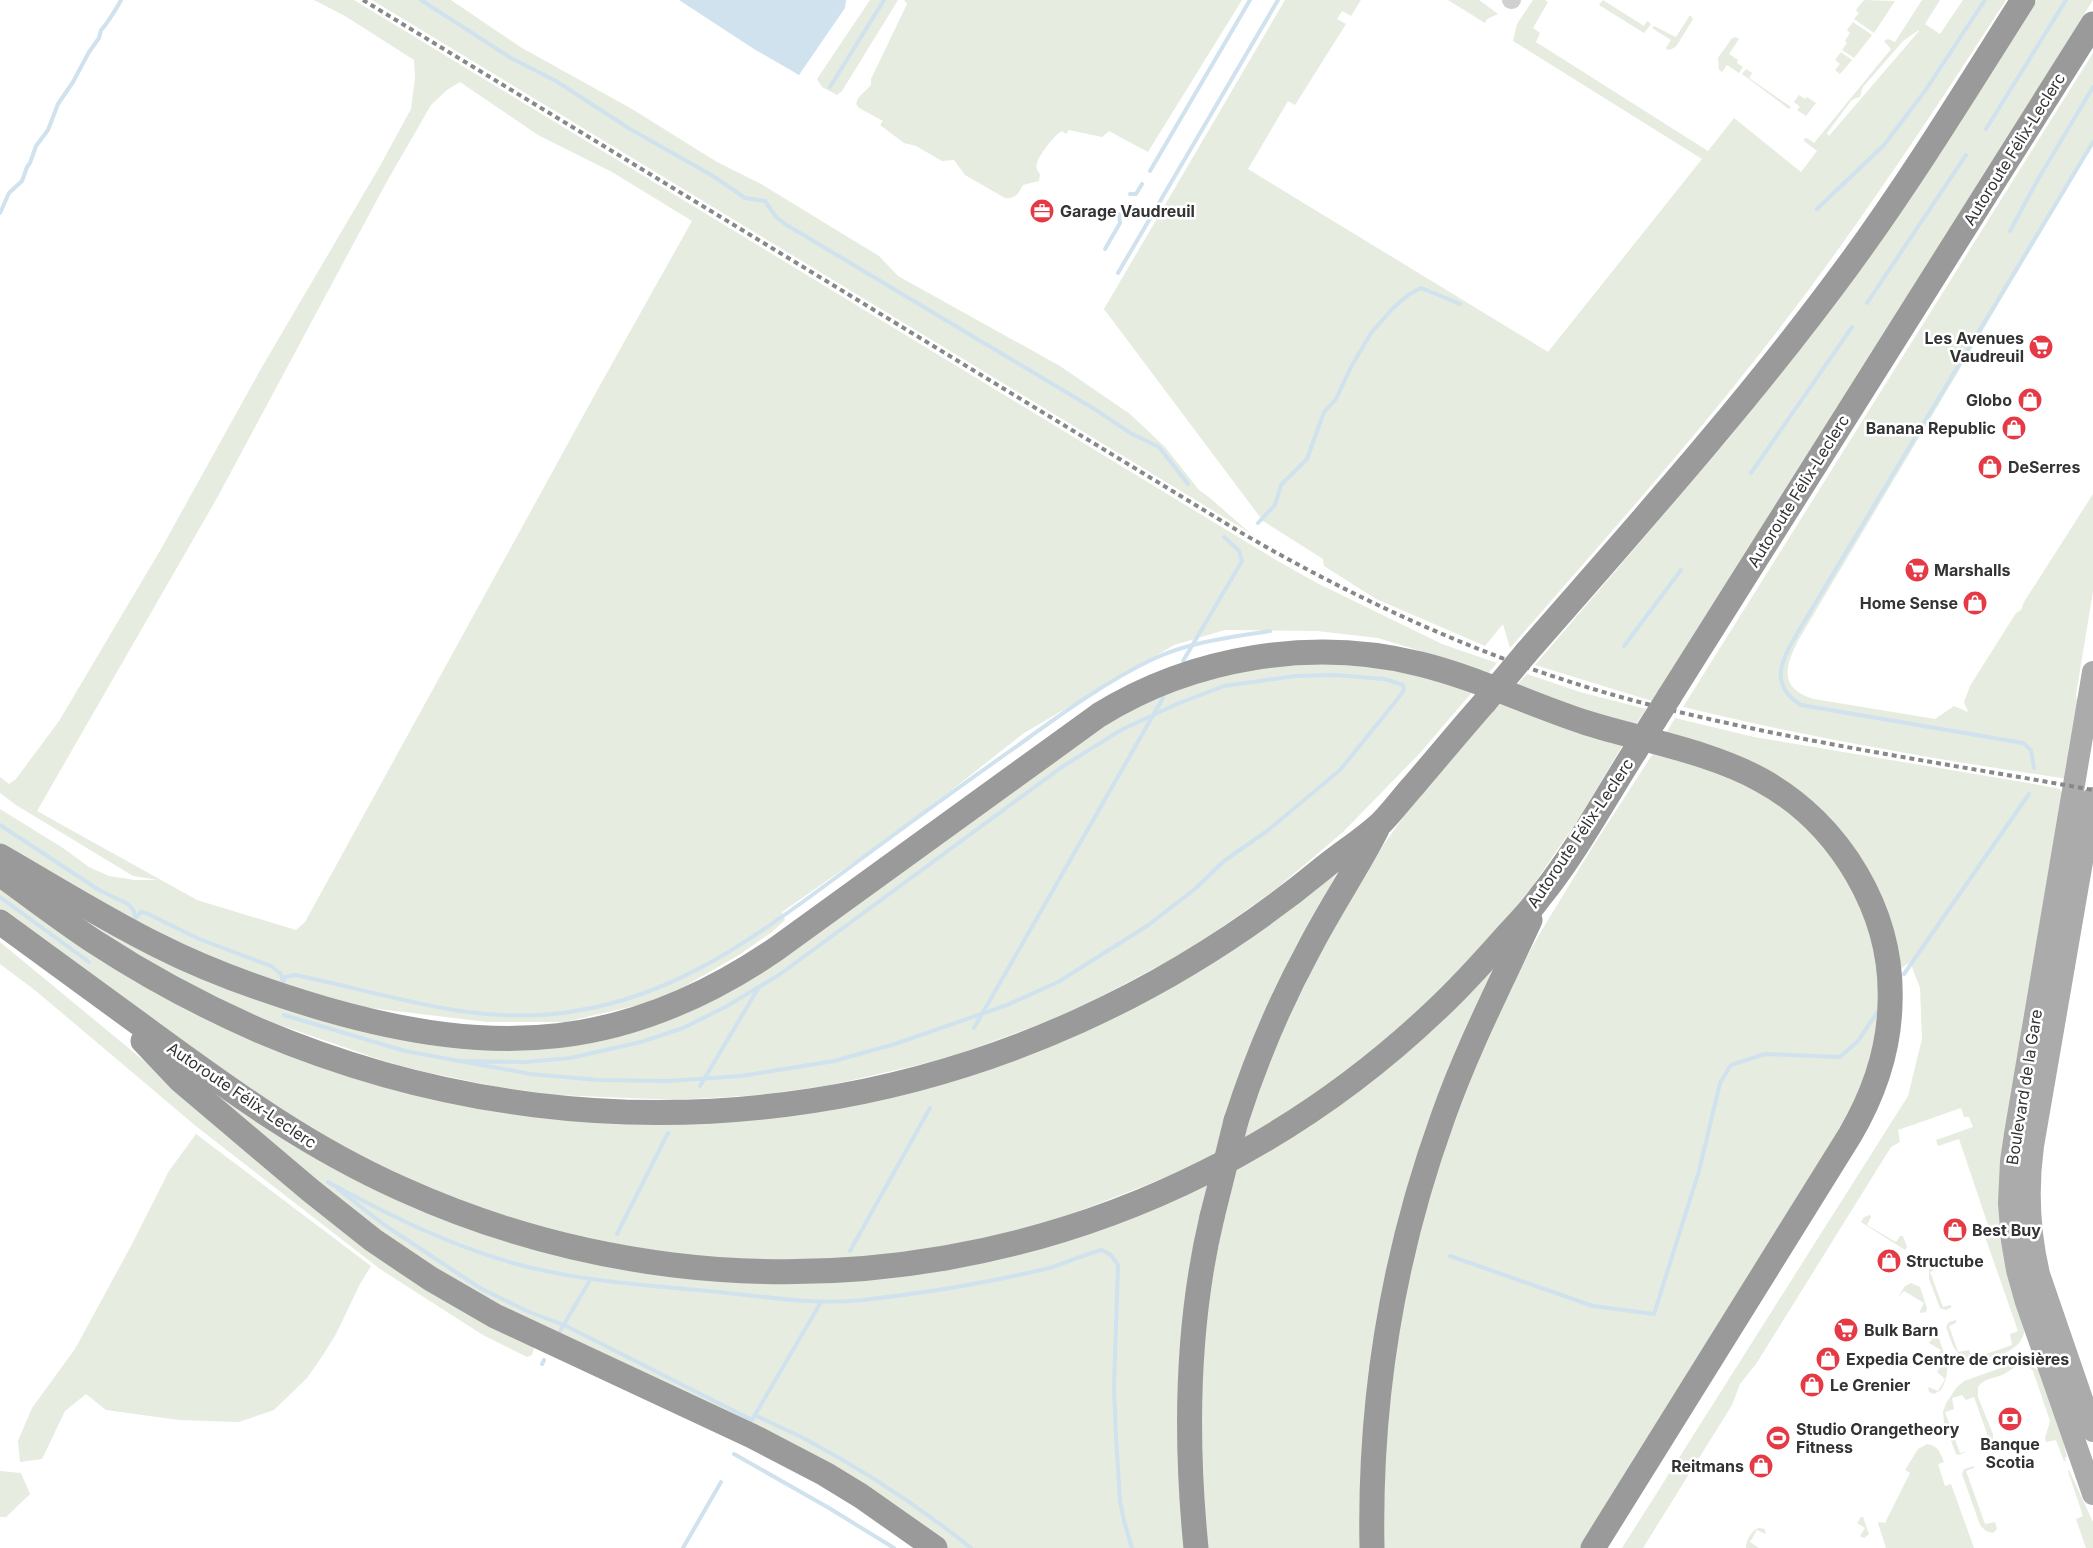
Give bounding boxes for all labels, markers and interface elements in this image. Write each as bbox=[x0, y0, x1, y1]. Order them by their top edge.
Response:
street label: Autoroute Félix-Leclerc bbox=[1959, 69, 2069, 229]
office icon: Garage Vaudreuil bbox=[1029, 198, 1055, 224]
place label: Garage Vaudreuil bbox=[1060, 201, 1195, 221]
place label: Les Avenues Vaudreuil bbox=[1925, 328, 2024, 366]
supermarket icon: Les Avenues Vaudreuil bbox=[2028, 334, 2054, 360]
shop icon: Globo bbox=[2017, 387, 2043, 413]
place label: Globo bbox=[1966, 390, 2012, 410]
street label: Autoroute Félix-Leclerc bbox=[1743, 411, 1853, 571]
shop icon: Banana Republic bbox=[2001, 415, 2027, 441]
place label: Banana Republic bbox=[1866, 418, 1996, 438]
shop icon: DeSerres bbox=[1977, 454, 2003, 480]
place label: DeSerres bbox=[2008, 457, 2080, 477]
supermarket icon: Marshalls bbox=[1904, 557, 1930, 583]
place label: Marshalls bbox=[1934, 560, 2011, 580]
shop icon: Home Sense bbox=[1962, 590, 1988, 616]
place label: Home Sense bbox=[1860, 593, 1958, 613]
street label: Autoroute Félix-Leclerc bbox=[1522, 754, 1638, 912]
street label: Boulevard de la Gare bbox=[2002, 1008, 2046, 1166]
street label: Autoroute Félix-Leclerc bbox=[163, 1037, 321, 1153]
shop icon: Best Buy bbox=[1942, 1217, 1968, 1243]
place label: Best Buy bbox=[1972, 1220, 2041, 1240]
shop icon: Structube bbox=[1876, 1248, 1902, 1274]
place label: Structube bbox=[1906, 1251, 1984, 1271]
supermarket icon: Bulk Barn bbox=[1833, 1317, 1859, 1343]
place label: Bulk Barn bbox=[1864, 1320, 1938, 1340]
shop icon: Expedia Centre de croisières bbox=[1815, 1346, 1841, 1372]
place label: Expedia Centre de croisières bbox=[1846, 1349, 2069, 1369]
shop icon: Le Grenier bbox=[1799, 1372, 1825, 1398]
place label: Le Grenier bbox=[1830, 1375, 1911, 1395]
bank icon: Banque Scotia bbox=[1997, 1406, 2023, 1432]
place label: Studio Orangetheory Fitness bbox=[1796, 1419, 1960, 1457]
sports icon: Studio Orangetheory Fitness bbox=[1765, 1425, 1791, 1451]
place label: Banque Scotia bbox=[1980, 1434, 2040, 1472]
shop icon: Reitmans bbox=[1748, 1453, 1774, 1479]
place label: Reitmans bbox=[1671, 1456, 1744, 1476]

